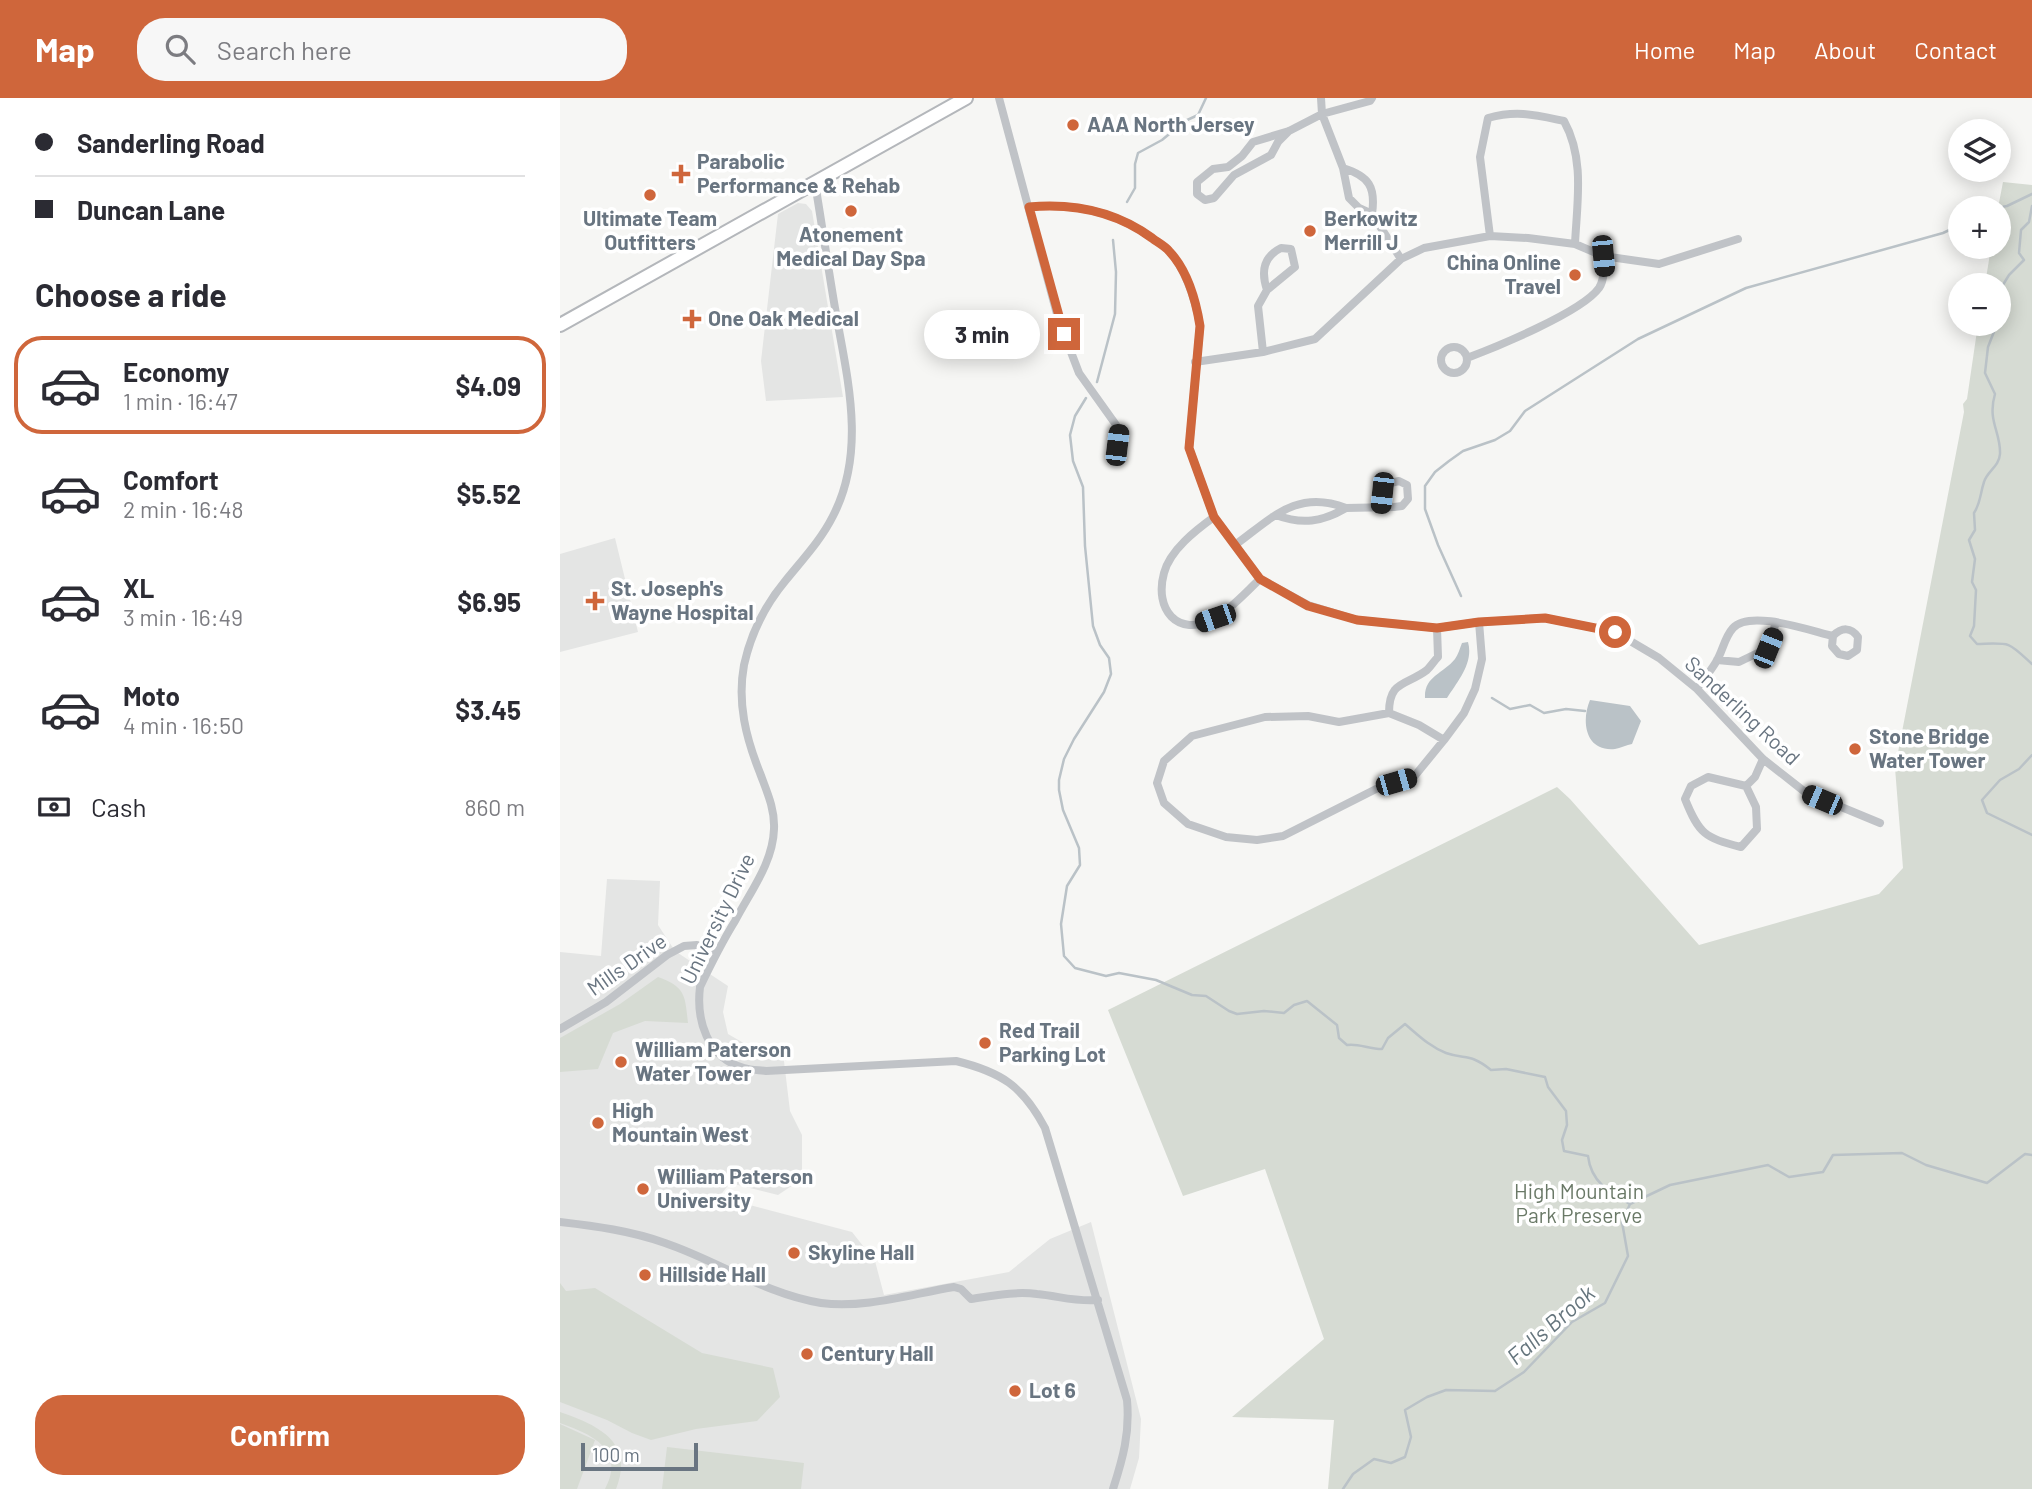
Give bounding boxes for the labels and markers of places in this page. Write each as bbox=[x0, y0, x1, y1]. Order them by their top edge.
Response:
place label: AAA North Jersey bbox=[1087, 111, 1255, 136]
marker: AAA North Jersey bbox=[1065, 117, 1081, 133]
place label: Parabolic Performance & Rehab bbox=[697, 148, 900, 197]
marker: Parabolic Performance & Rehab bbox=[671, 164, 691, 184]
marker: Ultimate Team Outfitters bbox=[642, 187, 658, 203]
marker: Atonement Medical Day Spa bbox=[843, 203, 859, 219]
place label: Ultimate Team Outfitters bbox=[583, 205, 717, 254]
place label: Berkowitz Merrill J bbox=[1324, 205, 1418, 254]
place label: Atonement Medical Day Spa bbox=[776, 221, 926, 270]
marker: Berkowitz Merrill J bbox=[1302, 223, 1318, 239]
place label: China Online Travel bbox=[1447, 249, 1561, 298]
marker: China Online Travel bbox=[1567, 267, 1583, 283]
place label: One Oak Medical bbox=[708, 305, 859, 330]
marker: One Oak Medical bbox=[682, 309, 702, 329]
place label: St. Joseph's Wayne Hospital bbox=[611, 575, 754, 624]
marker: St. Joseph's Wayne Hospital bbox=[585, 591, 605, 611]
place label: Stone Bridge Water Tower bbox=[1869, 723, 1990, 772]
marker: Stone Bridge Water Tower bbox=[1847, 741, 1863, 757]
place label: Red Trail Parking Lot bbox=[999, 1017, 1106, 1066]
marker: Red Trail Parking Lot bbox=[977, 1035, 993, 1051]
place label: William Paterson Water Tower bbox=[635, 1036, 791, 1085]
marker: William Paterson Water Tower bbox=[613, 1054, 629, 1070]
place label: High Mountain West bbox=[612, 1097, 749, 1146]
marker: High Mountain West bbox=[590, 1115, 606, 1131]
place label: William Paterson University bbox=[657, 1163, 813, 1212]
marker: William Paterson University bbox=[635, 1181, 651, 1197]
place label: Skyline Hall bbox=[808, 1239, 914, 1264]
marker: Skyline Hall bbox=[786, 1245, 802, 1261]
place label: Hillside Hall bbox=[659, 1261, 766, 1286]
marker: Hillside Hall bbox=[637, 1267, 653, 1283]
place label: Century Hall bbox=[821, 1340, 934, 1365]
marker: Century Hall bbox=[799, 1346, 815, 1362]
place label: Lot 6 bbox=[1029, 1377, 1076, 1402]
marker: Lot 6 bbox=[1007, 1383, 1023, 1399]

